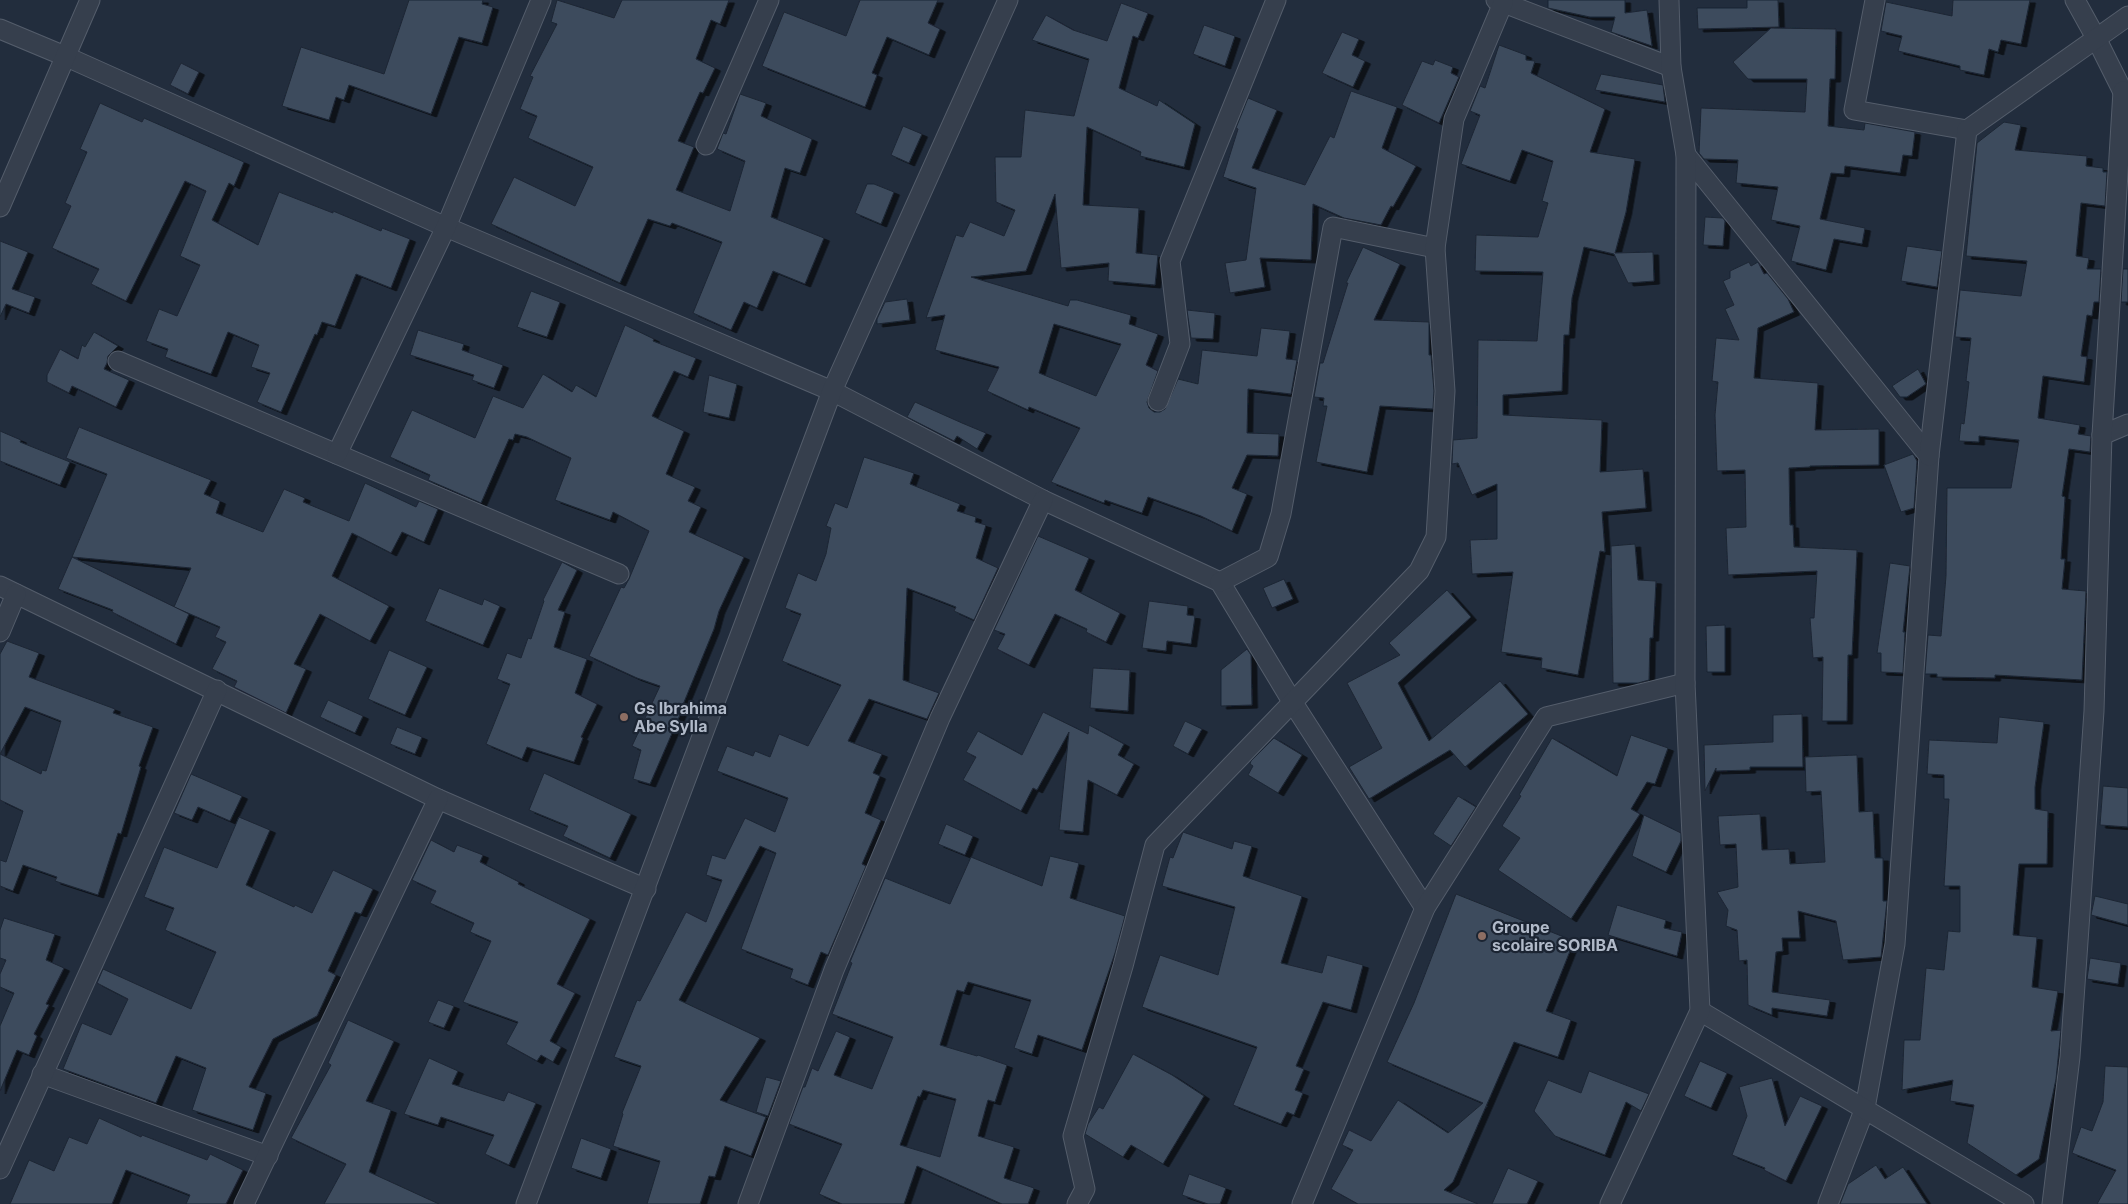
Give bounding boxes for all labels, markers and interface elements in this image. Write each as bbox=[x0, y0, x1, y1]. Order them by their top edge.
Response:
place label: Gs Ibrahima Abe Sylla bbox=[634, 698, 727, 736]
marker: Gs Ibrahima Abe Sylla bbox=[618, 711, 630, 723]
place label: Groupe scolaire SORIBA bbox=[1492, 917, 1618, 955]
marker: Groupe scolaire SORIBA bbox=[1476, 930, 1488, 942]

